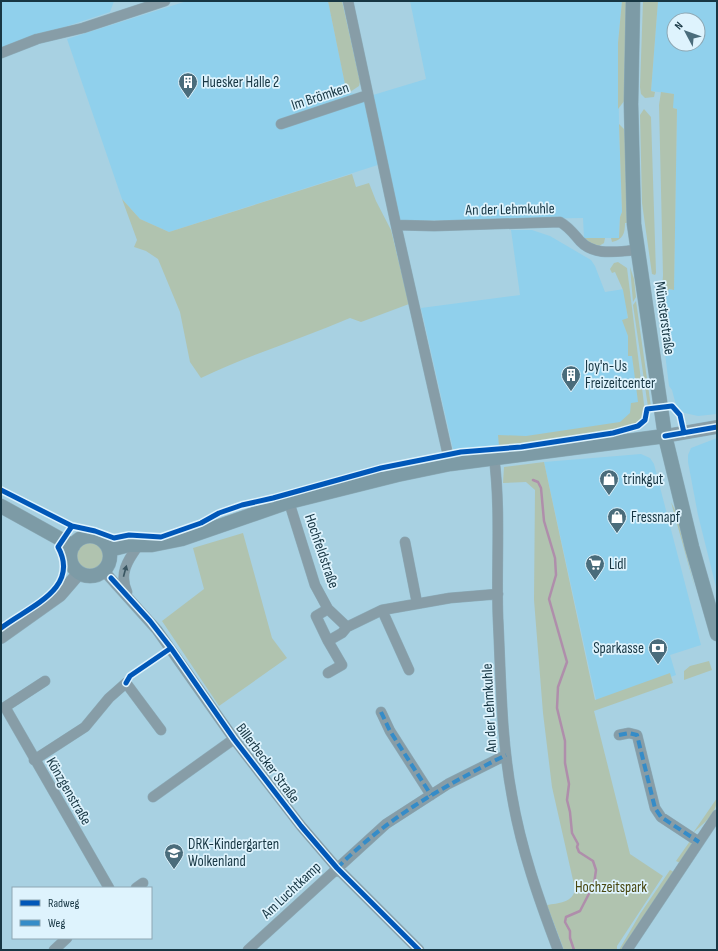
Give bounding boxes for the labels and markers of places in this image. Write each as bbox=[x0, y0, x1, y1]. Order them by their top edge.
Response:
building icon: Huesker Halle 2 bbox=[177, 71, 199, 99]
place label: Huesker Halle 2 bbox=[202, 73, 279, 92]
place label: Joy'n-Us Freizeitcenter bbox=[584, 357, 656, 393]
building icon: Joy'n-Us Freizeitcenter bbox=[560, 364, 582, 392]
shop icon: trinkgut bbox=[598, 468, 620, 496]
place label: trinkgut bbox=[623, 470, 664, 489]
shop icon: Fressnapf bbox=[606, 506, 628, 534]
place label: Fressnapf bbox=[631, 508, 681, 527]
supermarket icon: Lidl bbox=[584, 553, 606, 581]
place label: Lidl bbox=[609, 555, 626, 574]
bank icon: Sparkasse bbox=[647, 637, 669, 665]
place label: Sparkasse bbox=[593, 639, 644, 658]
place label: DRK-Kindergarten Wolkenland bbox=[188, 835, 279, 871]
school or university icon: DRK-Kindergarten Wolkenland bbox=[163, 842, 185, 870]

